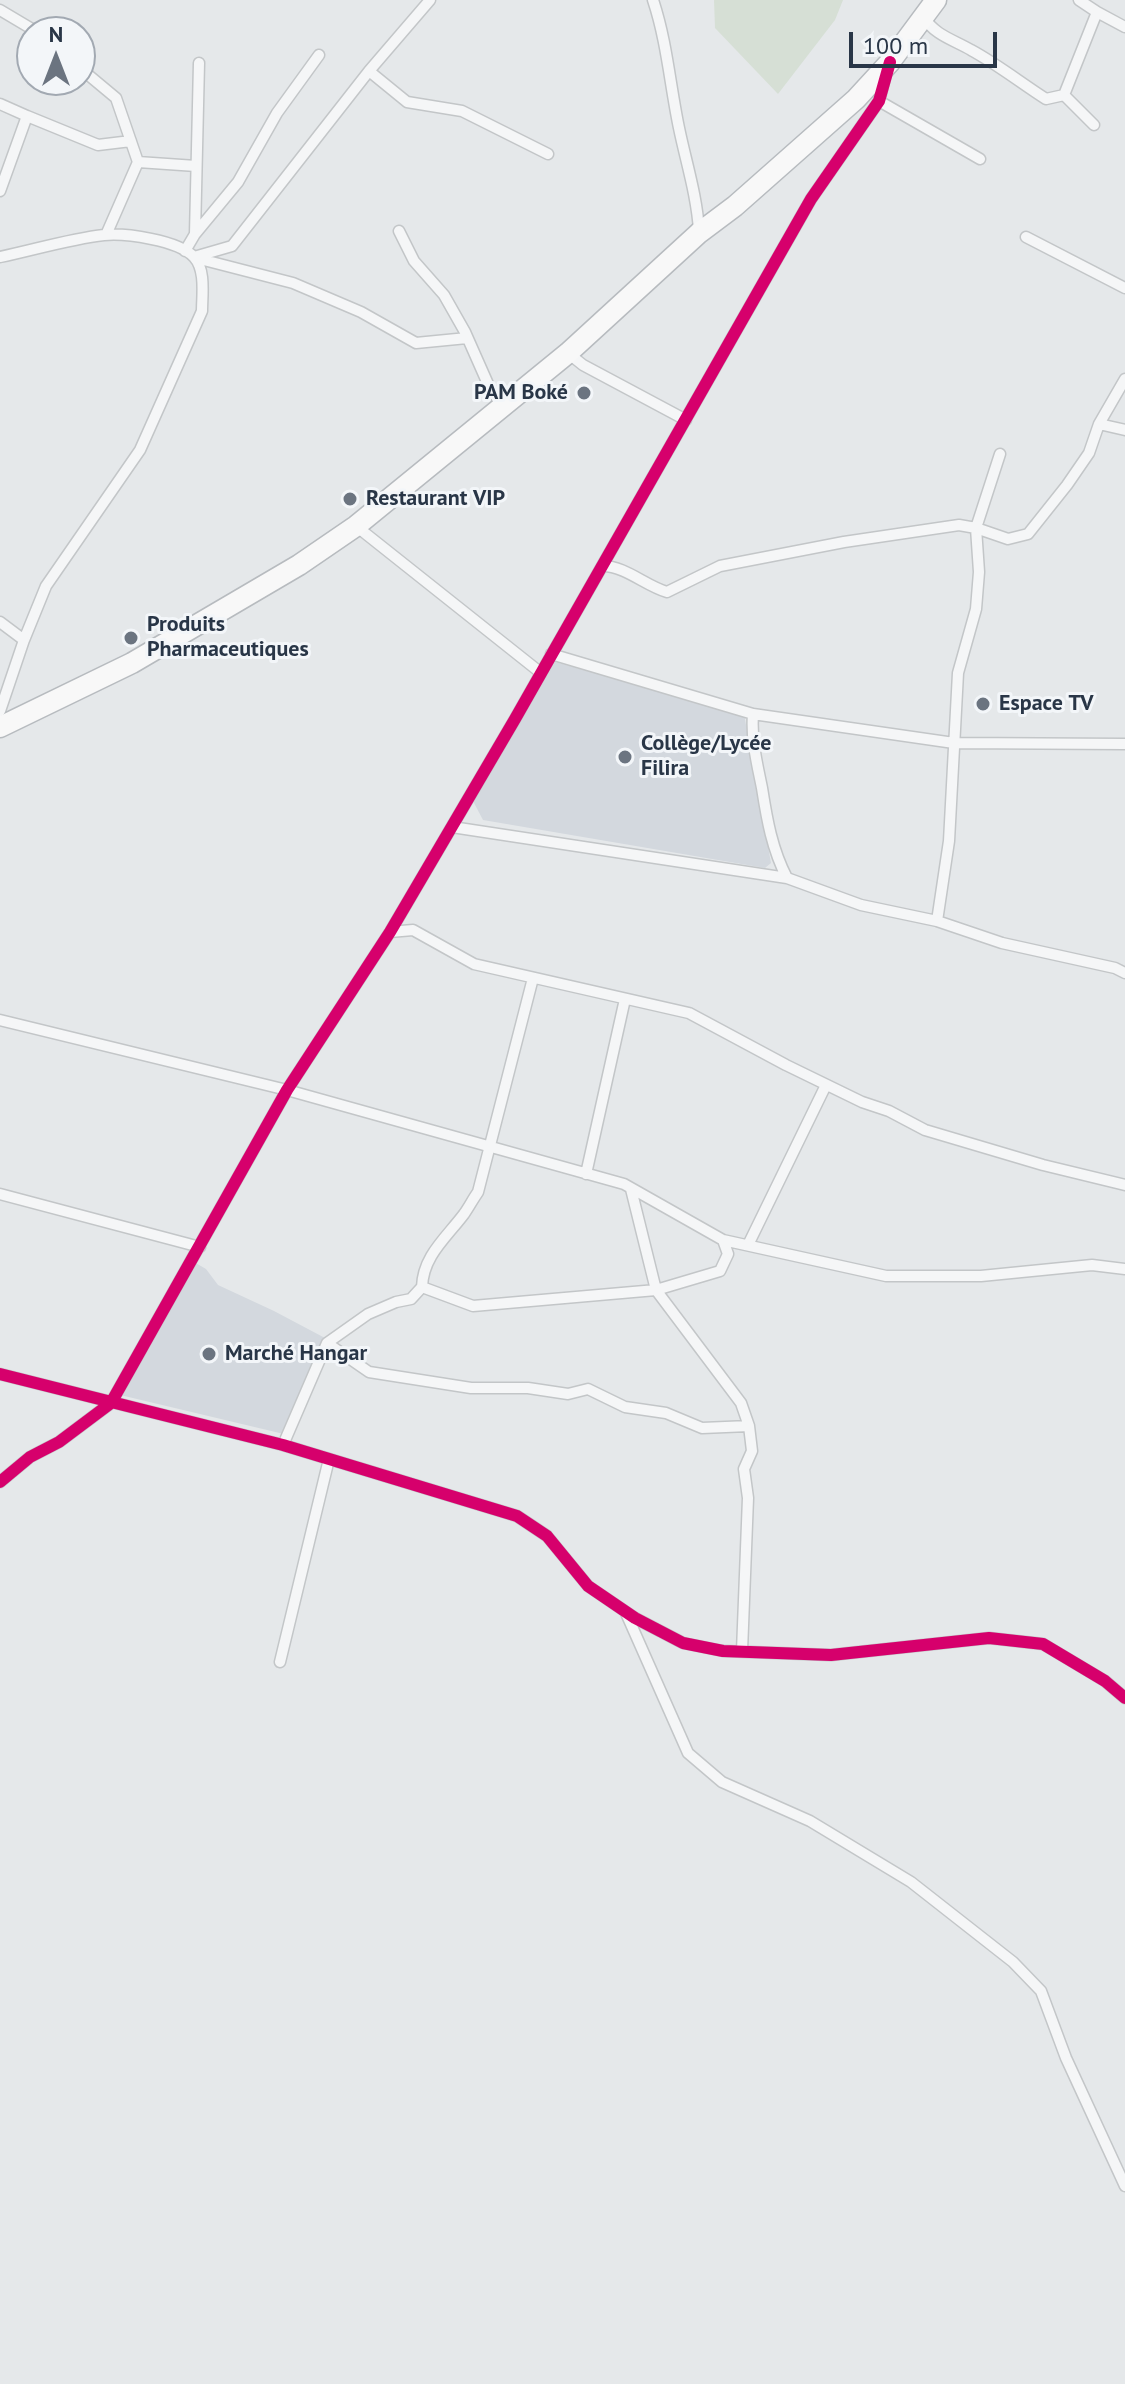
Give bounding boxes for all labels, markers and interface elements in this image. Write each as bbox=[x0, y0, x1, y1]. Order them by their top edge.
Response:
north arrow bbox=[16, 16, 96, 96]
scale bar bbox=[853, 16, 1001, 66]
text: N bbox=[49, 20, 63, 48]
text: 100 m bbox=[863, 30, 928, 61]
place label: PAM Boké bbox=[474, 380, 568, 406]
marker: PAM Boké bbox=[575, 384, 593, 402]
place label: Restaurant VIP bbox=[366, 486, 505, 512]
marker: Restaurant VIP bbox=[341, 490, 359, 508]
place label: Produits Pharmaceutiques bbox=[147, 612, 309, 664]
marker: Produits Pharmaceutiques bbox=[122, 629, 140, 647]
place label: Espace TV bbox=[999, 691, 1093, 717]
marker: Espace TV bbox=[974, 695, 992, 713]
place label: Collège/Lycée Filira bbox=[641, 731, 771, 782]
marker: Collège/Lycée Filira bbox=[616, 748, 634, 766]
place label: Marché Hangar bbox=[225, 1341, 367, 1367]
marker: Marché Hangar bbox=[200, 1345, 218, 1363]

